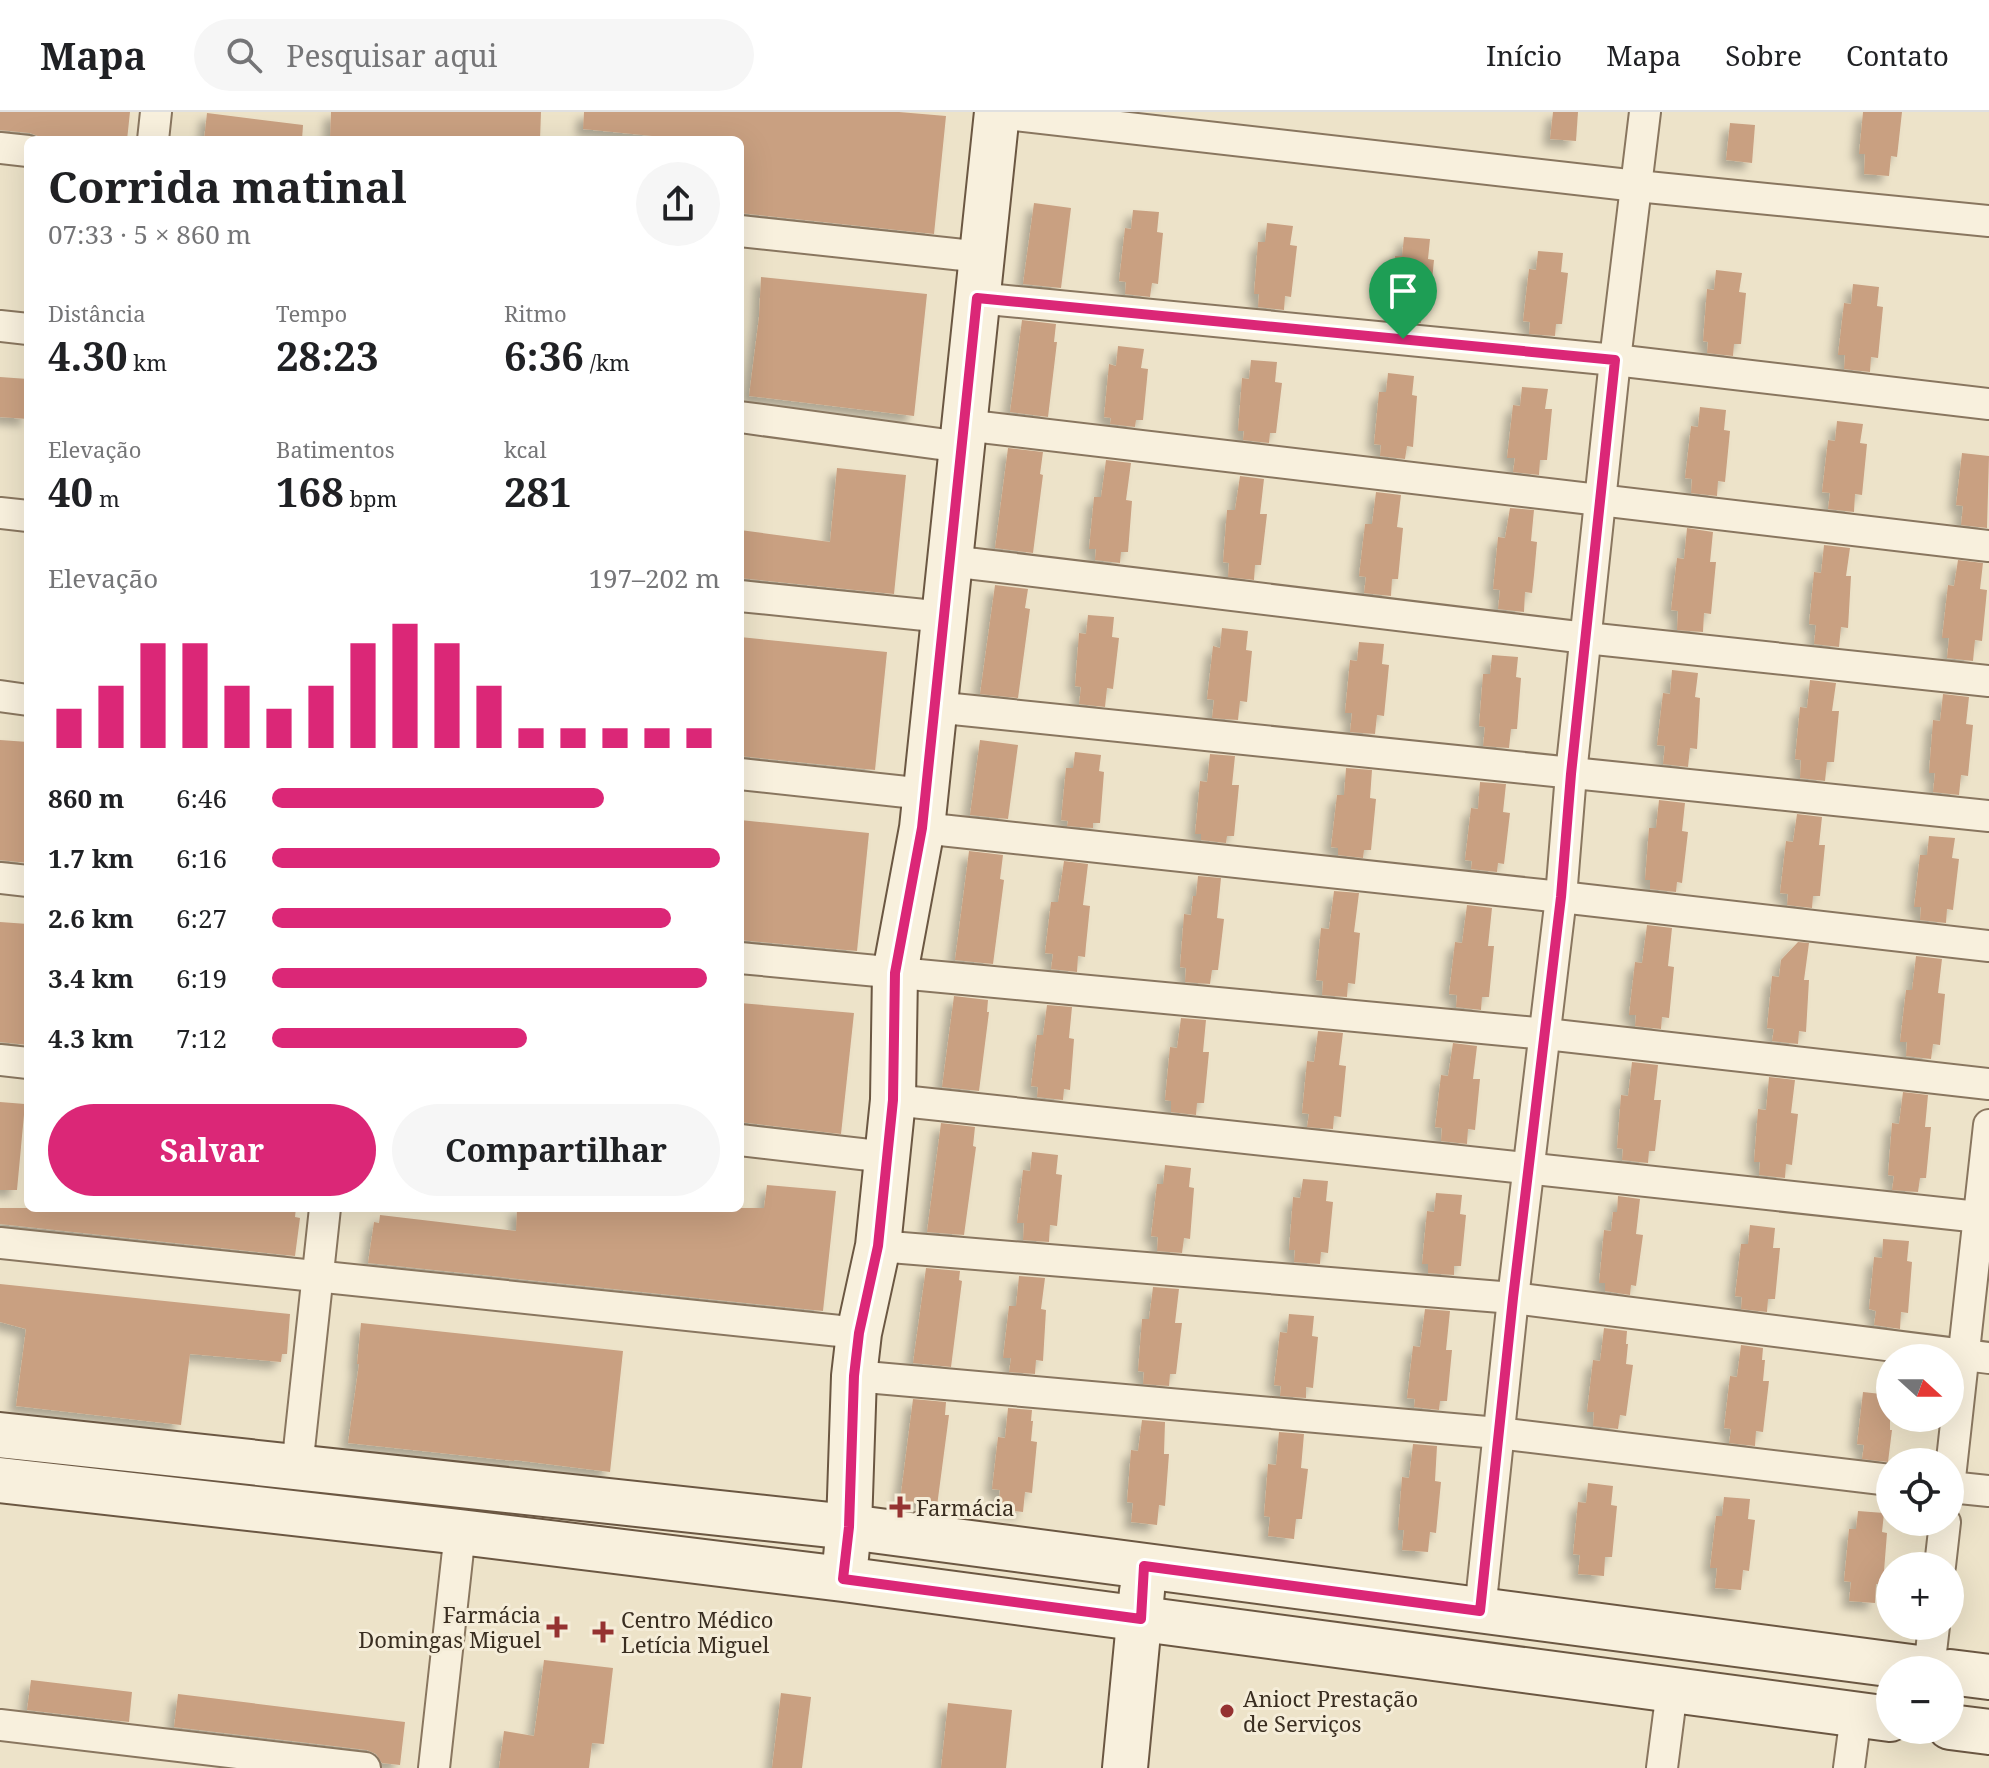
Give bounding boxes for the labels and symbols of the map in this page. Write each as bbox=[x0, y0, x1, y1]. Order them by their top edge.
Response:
pin bbox=[1369, 257, 1437, 339]
north arrow bbox=[1876, 1344, 1964, 1432]
place label: Farmácia bbox=[916, 1492, 1014, 1522]
marker: Farmácia bbox=[891, 1498, 909, 1516]
place label: Farmácia Domingas Miguel bbox=[358, 1599, 541, 1654]
place label: Centro Médico Letícia Miguel bbox=[621, 1604, 773, 1659]
marker: Farmácia Domingas Miguel bbox=[548, 1618, 566, 1636]
marker: Centro Médico Letícia Miguel bbox=[592, 1621, 614, 1643]
place label: Anioct Prestação de Serviços bbox=[1243, 1683, 1418, 1738]
marker: Anioct Prestação de Serviços bbox=[1218, 1702, 1236, 1720]

